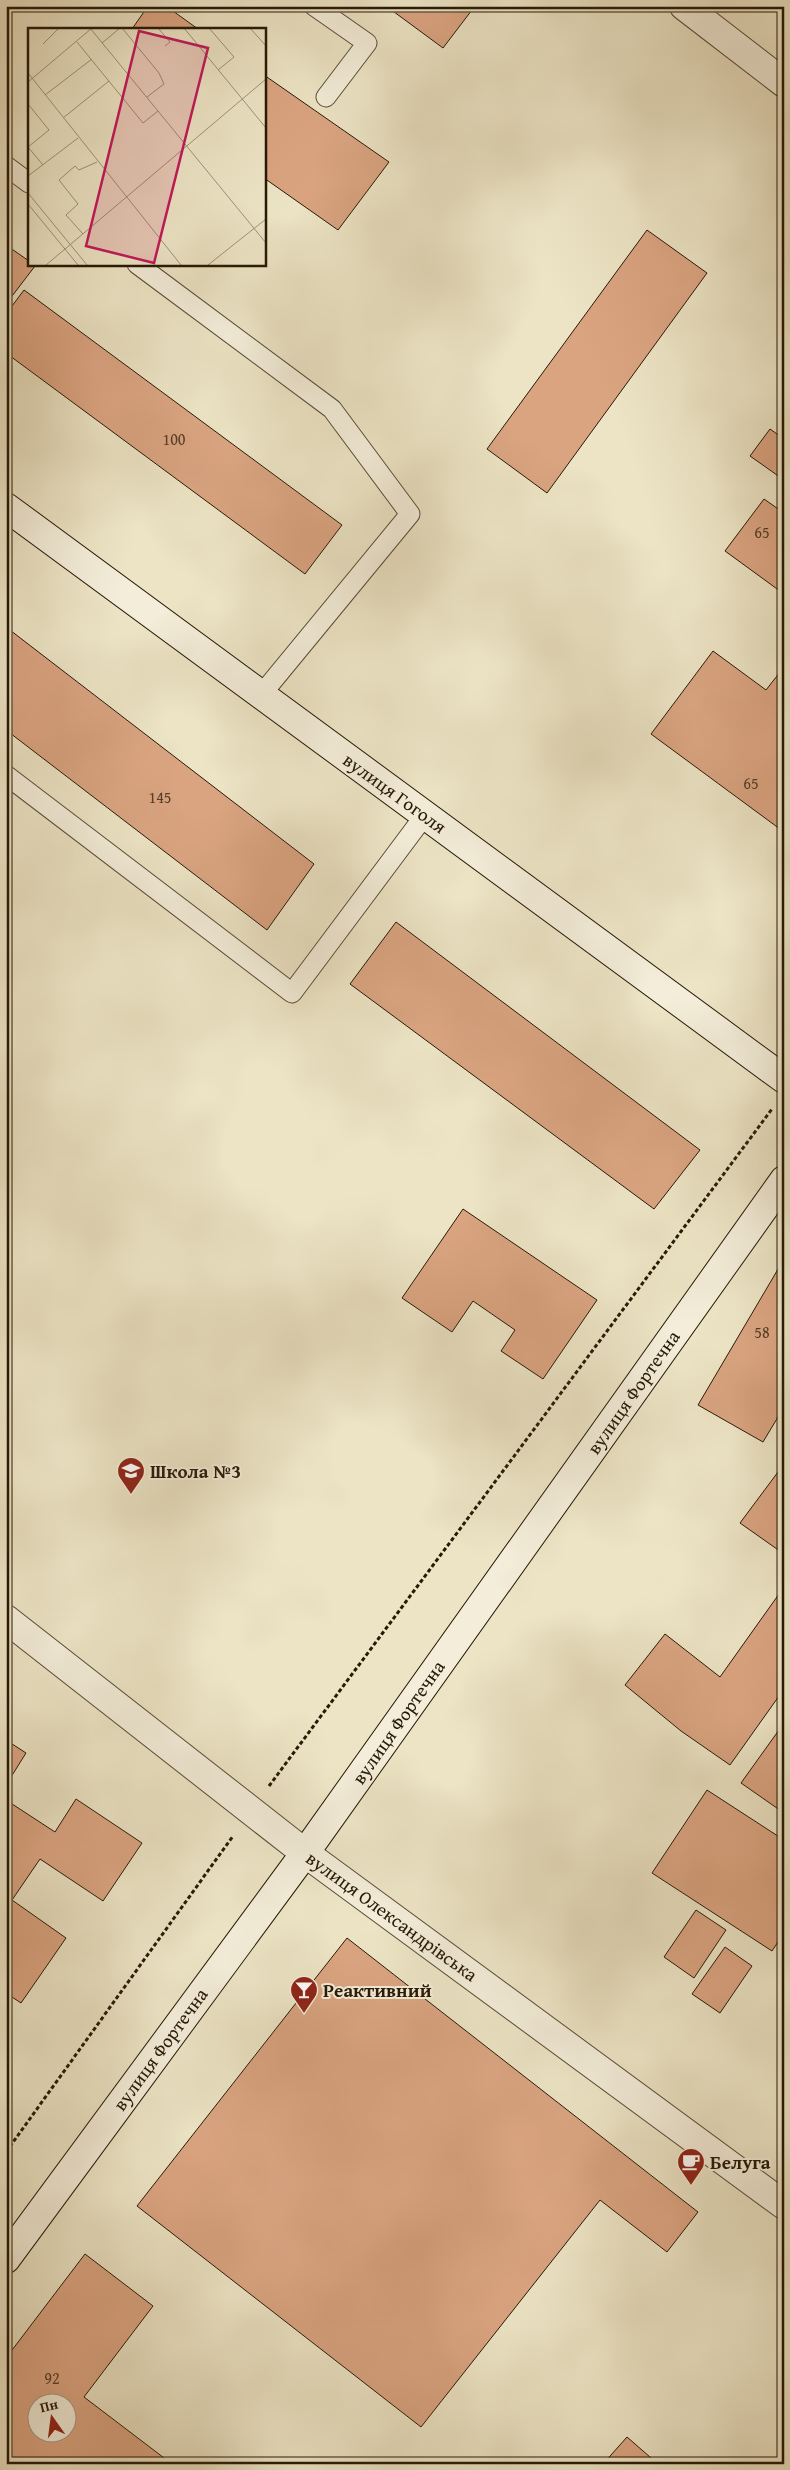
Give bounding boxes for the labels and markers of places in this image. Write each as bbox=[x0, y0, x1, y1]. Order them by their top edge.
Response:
school or university icon: Школа №3 bbox=[116, 1456, 146, 1495]
place label: Школа №3 bbox=[150, 1457, 241, 1485]
bar icon: Реактивний bbox=[289, 1975, 319, 2014]
place label: Реактивний bbox=[323, 1976, 432, 2004]
cafe icon: Белуга bbox=[676, 2147, 706, 2186]
place label: Белуга bbox=[710, 2148, 771, 2176]

